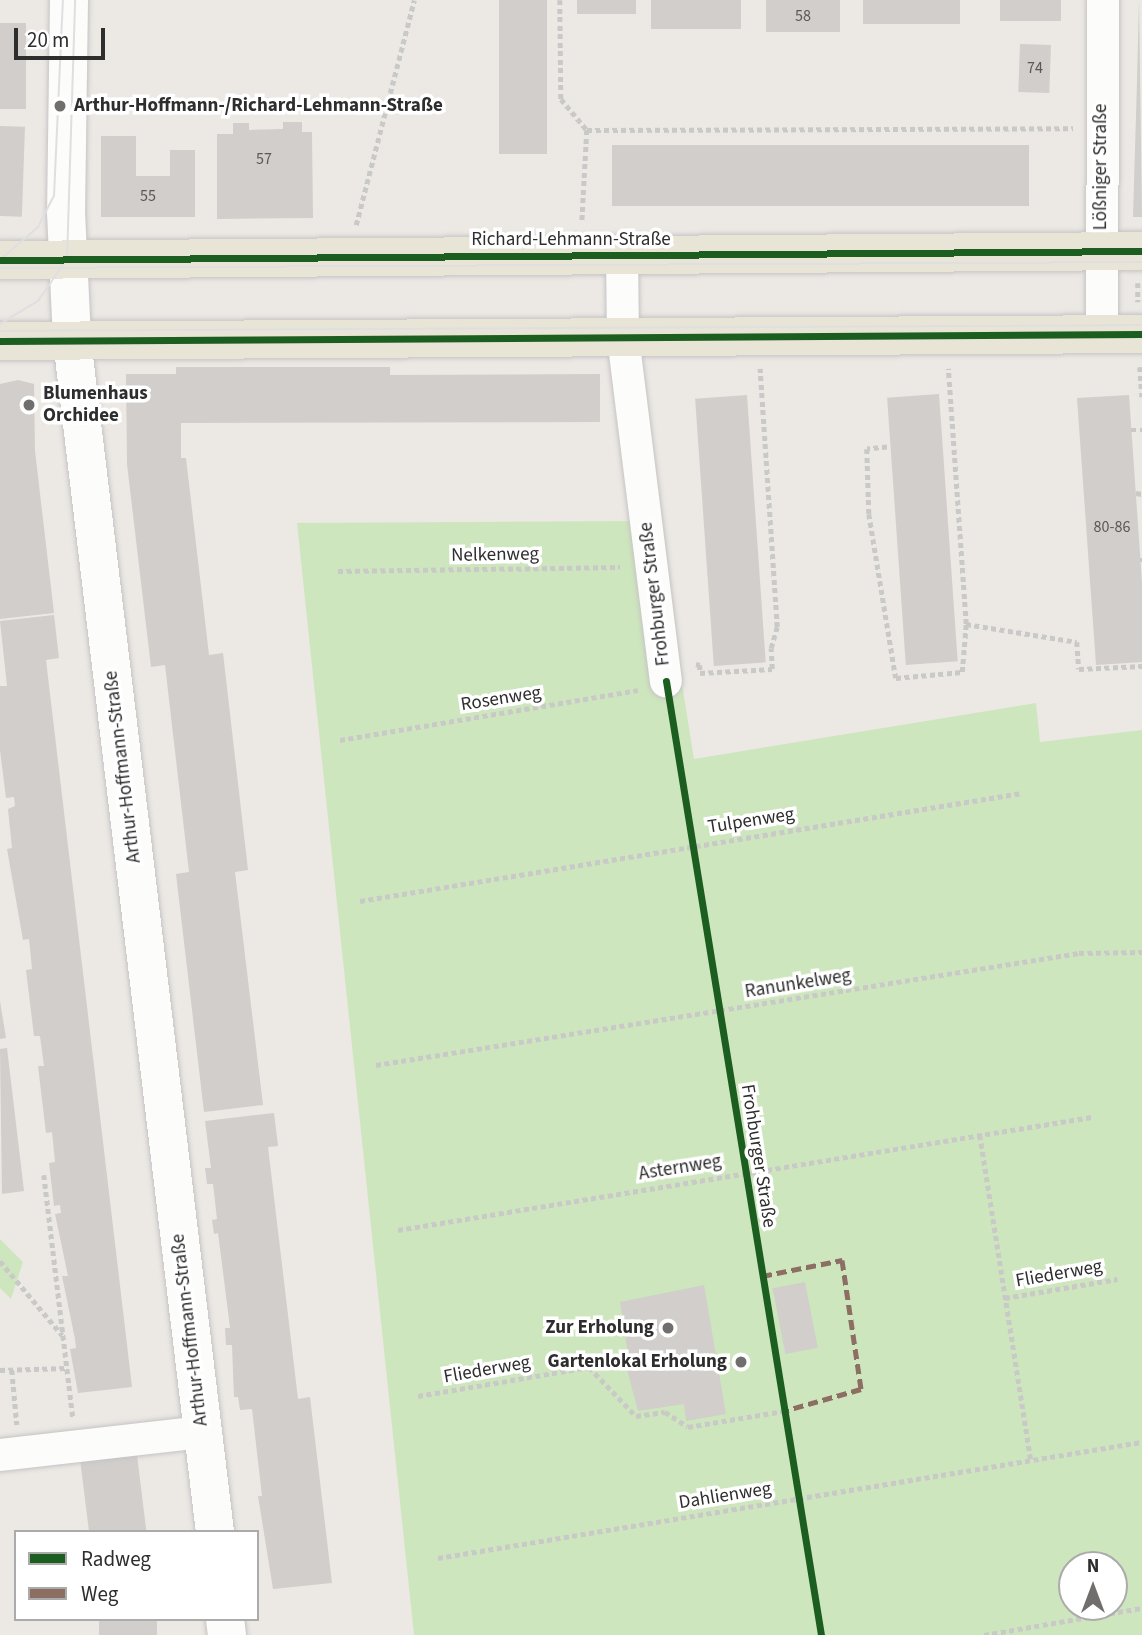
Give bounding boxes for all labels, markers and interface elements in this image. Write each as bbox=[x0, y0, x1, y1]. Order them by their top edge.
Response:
house number: 58 bbox=[795, 6, 811, 26]
scale bar bbox=[18, 14, 108, 58]
text: 20 m bbox=[27, 25, 69, 55]
house number: 74 bbox=[1027, 58, 1043, 78]
place label: Arthur-Hoffmann-/Richard-Lehmann-Straße bbox=[74, 95, 443, 117]
marker: Arthur-Hoffmann-/Richard-Lehmann-Straße bbox=[52, 98, 68, 114]
street label: Lößniger Straße bbox=[1090, 104, 1112, 230]
house number: 57 bbox=[256, 149, 272, 169]
house number: 55 bbox=[140, 186, 156, 206]
street label: Richard-Lehmann-Straße bbox=[471, 229, 671, 251]
place label: Blumenhaus Orchidee bbox=[43, 383, 148, 427]
marker: Blumenhaus Orchidee bbox=[21, 397, 37, 413]
house number: 80-86 bbox=[1094, 517, 1130, 537]
street label: Frohburger Straße bbox=[635, 521, 675, 667]
street label: Nelkenweg bbox=[451, 543, 539, 567]
street label: Arthur-Hoffmann-Straße bbox=[100, 670, 146, 864]
street label: Rosenweg bbox=[459, 681, 543, 717]
street label: Tulpenweg bbox=[706, 803, 796, 839]
street label: Ranunkelweg bbox=[743, 964, 853, 1004]
street label: Frohburger Straße bbox=[735, 1083, 781, 1229]
street label: Asternweg bbox=[637, 1150, 723, 1186]
street label: Arthur-Hoffmann-Straße bbox=[167, 1233, 213, 1427]
street label: Fliederweg bbox=[1014, 1255, 1104, 1293]
place label: Zur Erholung bbox=[545, 1317, 654, 1339]
marker: Zur Erholung bbox=[660, 1320, 676, 1336]
street label: Fliederweg bbox=[442, 1351, 532, 1389]
place label: Gartenlokal Erholung bbox=[548, 1351, 727, 1373]
marker: Gartenlokal Erholung bbox=[733, 1354, 749, 1370]
street label: Dahlienweg bbox=[677, 1477, 773, 1515]
legend bbox=[14, 1530, 259, 1621]
text: Radweg bbox=[81, 1544, 151, 1574]
north arrow bbox=[1058, 1551, 1128, 1621]
text: N bbox=[1087, 1553, 1099, 1580]
text: Weg bbox=[81, 1579, 118, 1609]

